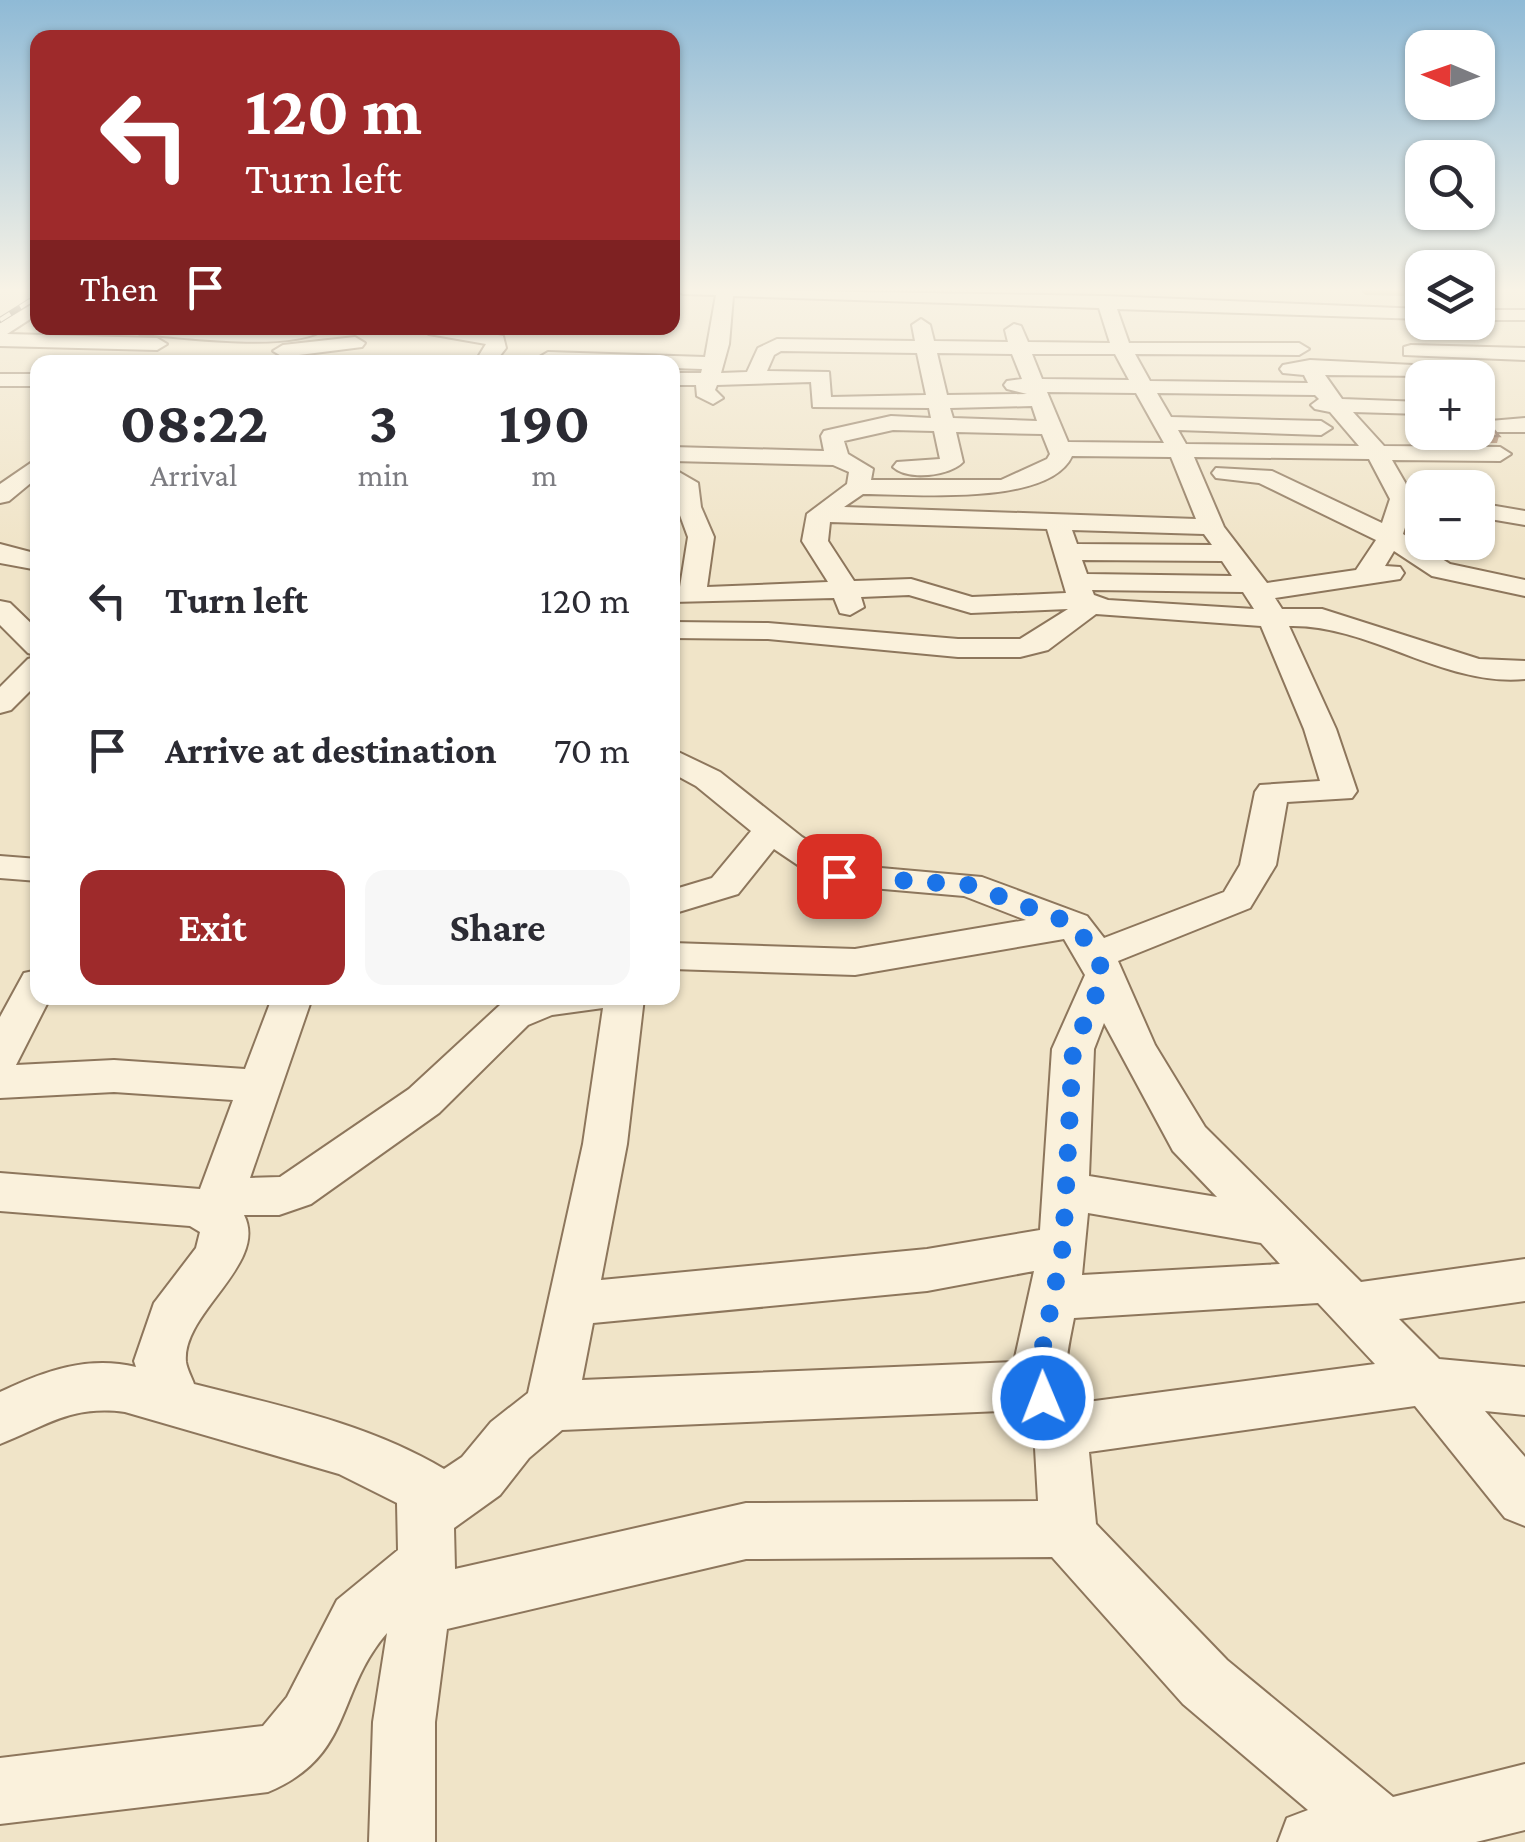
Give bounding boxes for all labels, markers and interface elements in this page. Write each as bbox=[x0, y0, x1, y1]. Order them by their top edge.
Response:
north arrow bbox=[1405, 30, 1495, 120]
map controls bbox=[1405, 30, 1495, 560]
icon: left bbox=[80, 70, 210, 200]
text: 120 m bbox=[245, 71, 422, 149]
button: search bbox=[1405, 140, 1495, 230]
text: Turn left bbox=[245, 153, 402, 203]
button: layers bbox=[1405, 250, 1495, 340]
icon: arrive bbox=[178, 260, 233, 315]
text: Then bbox=[80, 267, 158, 309]
button: + bbox=[1405, 360, 1495, 450]
text: 08:22 bbox=[120, 388, 268, 455]
text: 3 bbox=[369, 388, 398, 455]
text: 190 bbox=[499, 388, 590, 455]
text: Arrival bbox=[150, 457, 237, 493]
text: min bbox=[358, 457, 409, 493]
text: m bbox=[532, 457, 557, 493]
button: − bbox=[1405, 470, 1495, 560]
icon: left bbox=[80, 573, 135, 628]
text: Turn left bbox=[165, 579, 308, 621]
text: 120 m bbox=[540, 579, 630, 621]
icon: arrive bbox=[80, 723, 135, 778]
text: Arrive at destination bbox=[165, 729, 497, 771]
text: 70 m bbox=[554, 729, 630, 771]
pin bbox=[797, 834, 882, 919]
icon: arrive bbox=[812, 849, 867, 904]
button: Exit bbox=[80, 870, 345, 985]
button: Share bbox=[365, 870, 630, 985]
position arrow bbox=[991, 1346, 1095, 1450]

